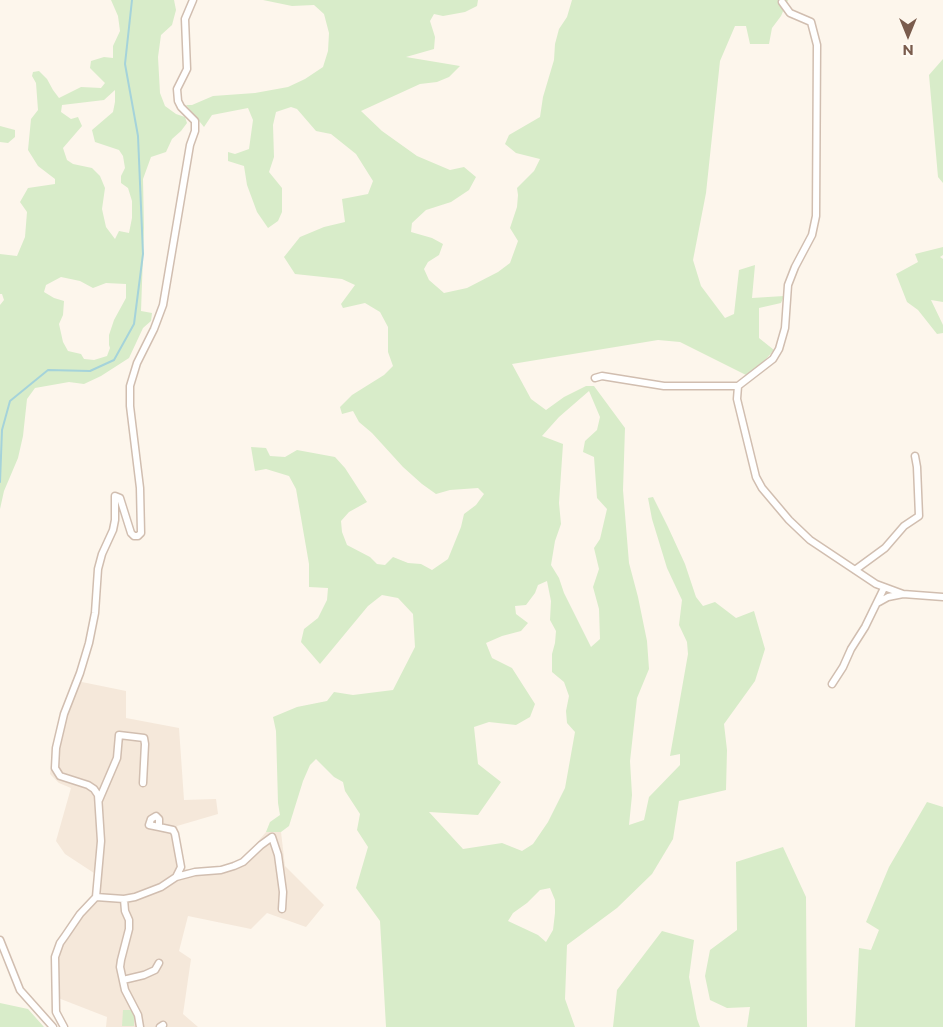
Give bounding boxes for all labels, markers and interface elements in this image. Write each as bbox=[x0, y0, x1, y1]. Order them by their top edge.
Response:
north arrow bbox=[883, 10, 933, 60]
text: N bbox=[902, 41, 914, 59]

